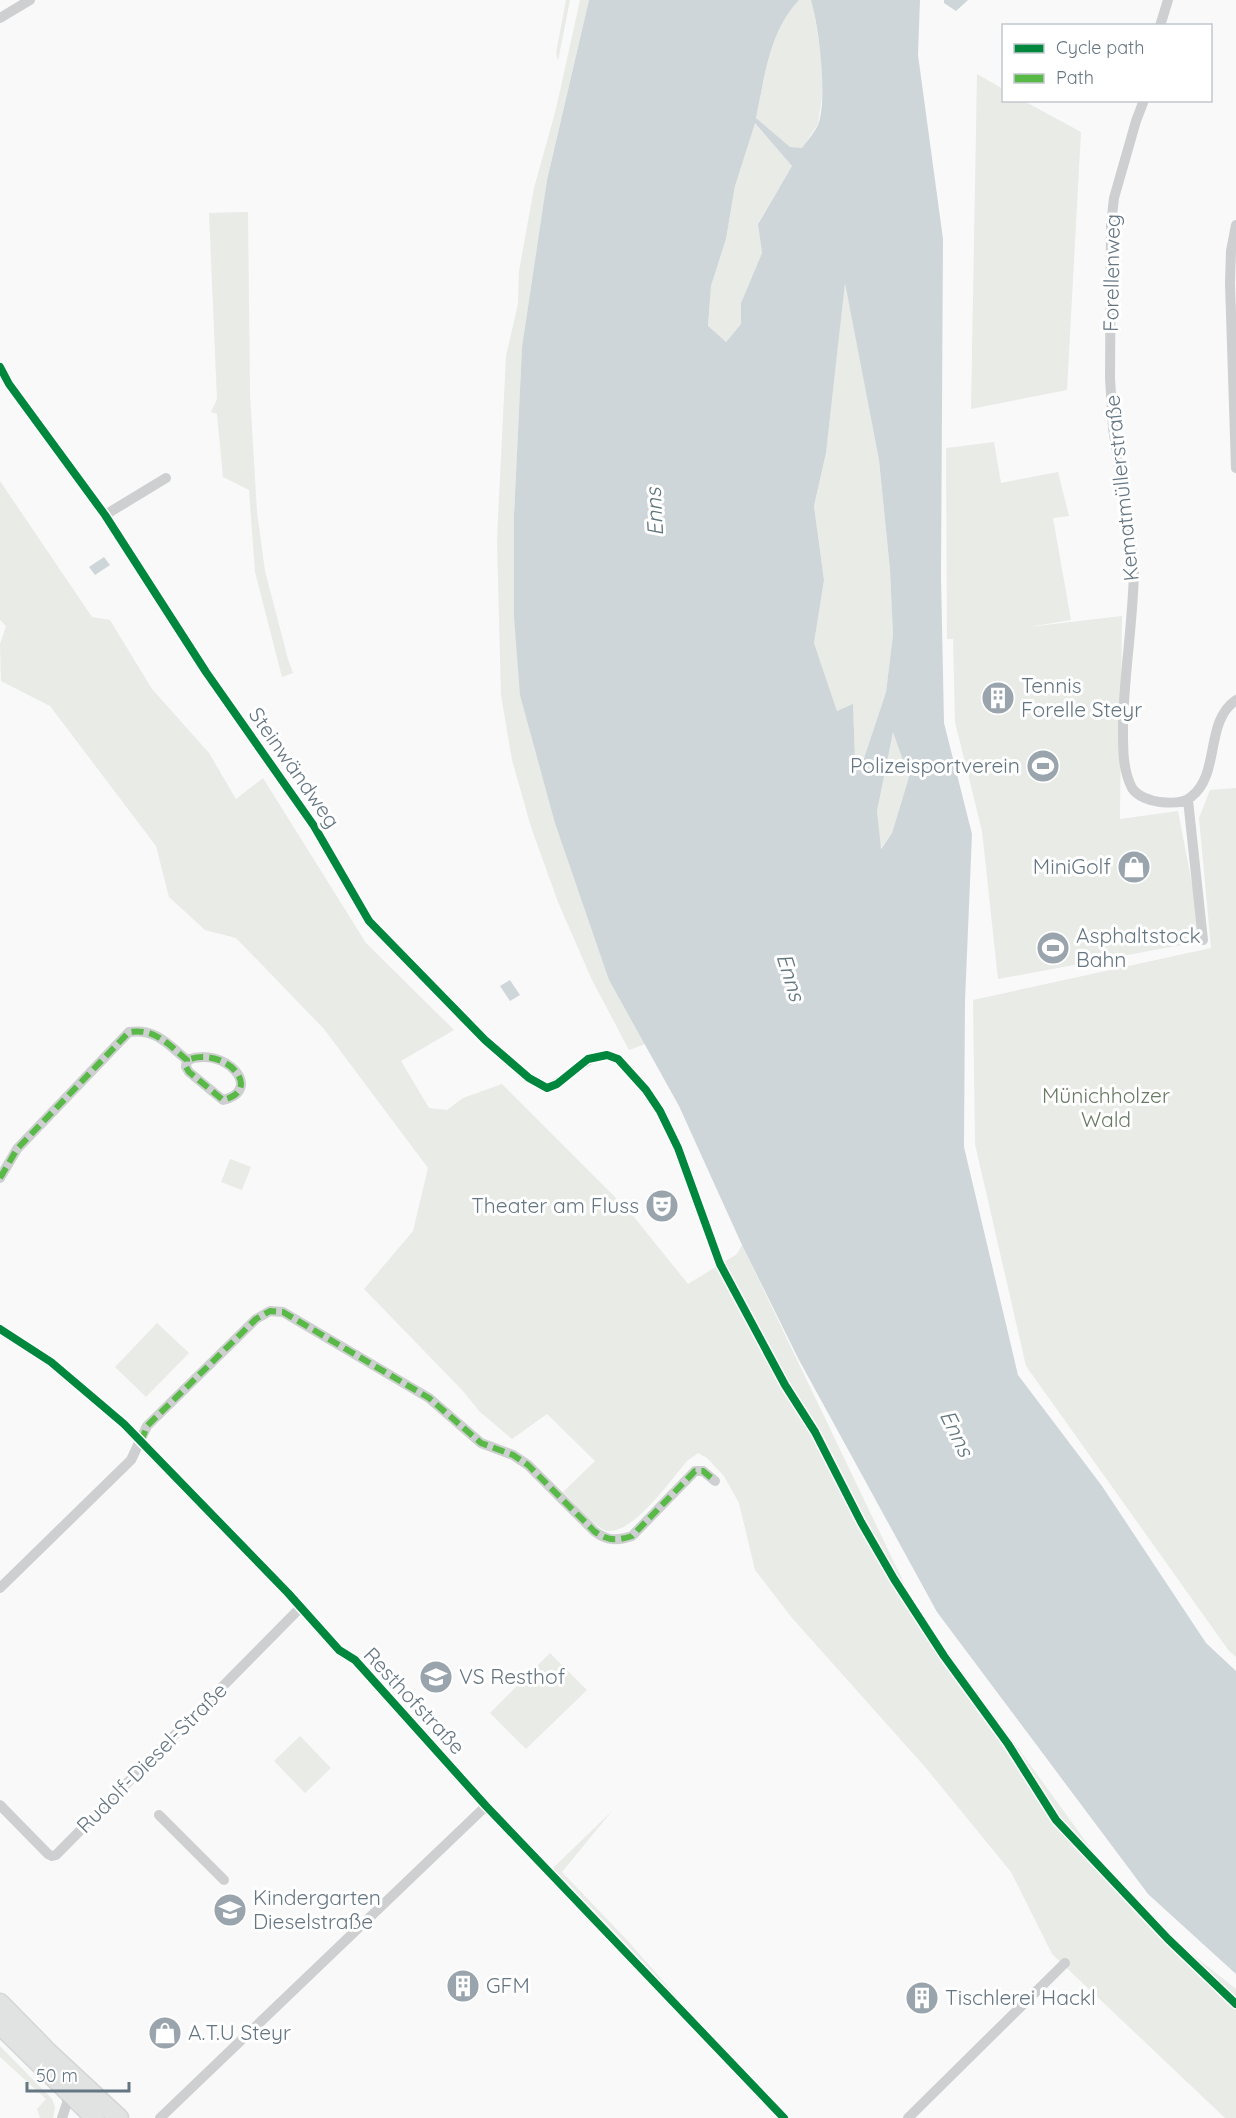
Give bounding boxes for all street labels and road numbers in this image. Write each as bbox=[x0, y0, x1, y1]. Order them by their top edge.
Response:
street label: Forellenweg bbox=[1097, 214, 1125, 332]
street label: Kematmüllerstraße bbox=[1098, 394, 1144, 583]
street label: Steinwändweg bbox=[244, 702, 346, 833]
street label: Resthofstraße bbox=[358, 1641, 471, 1759]
street label: Rudolf-Diesel-Straße bbox=[71, 1677, 232, 1838]

